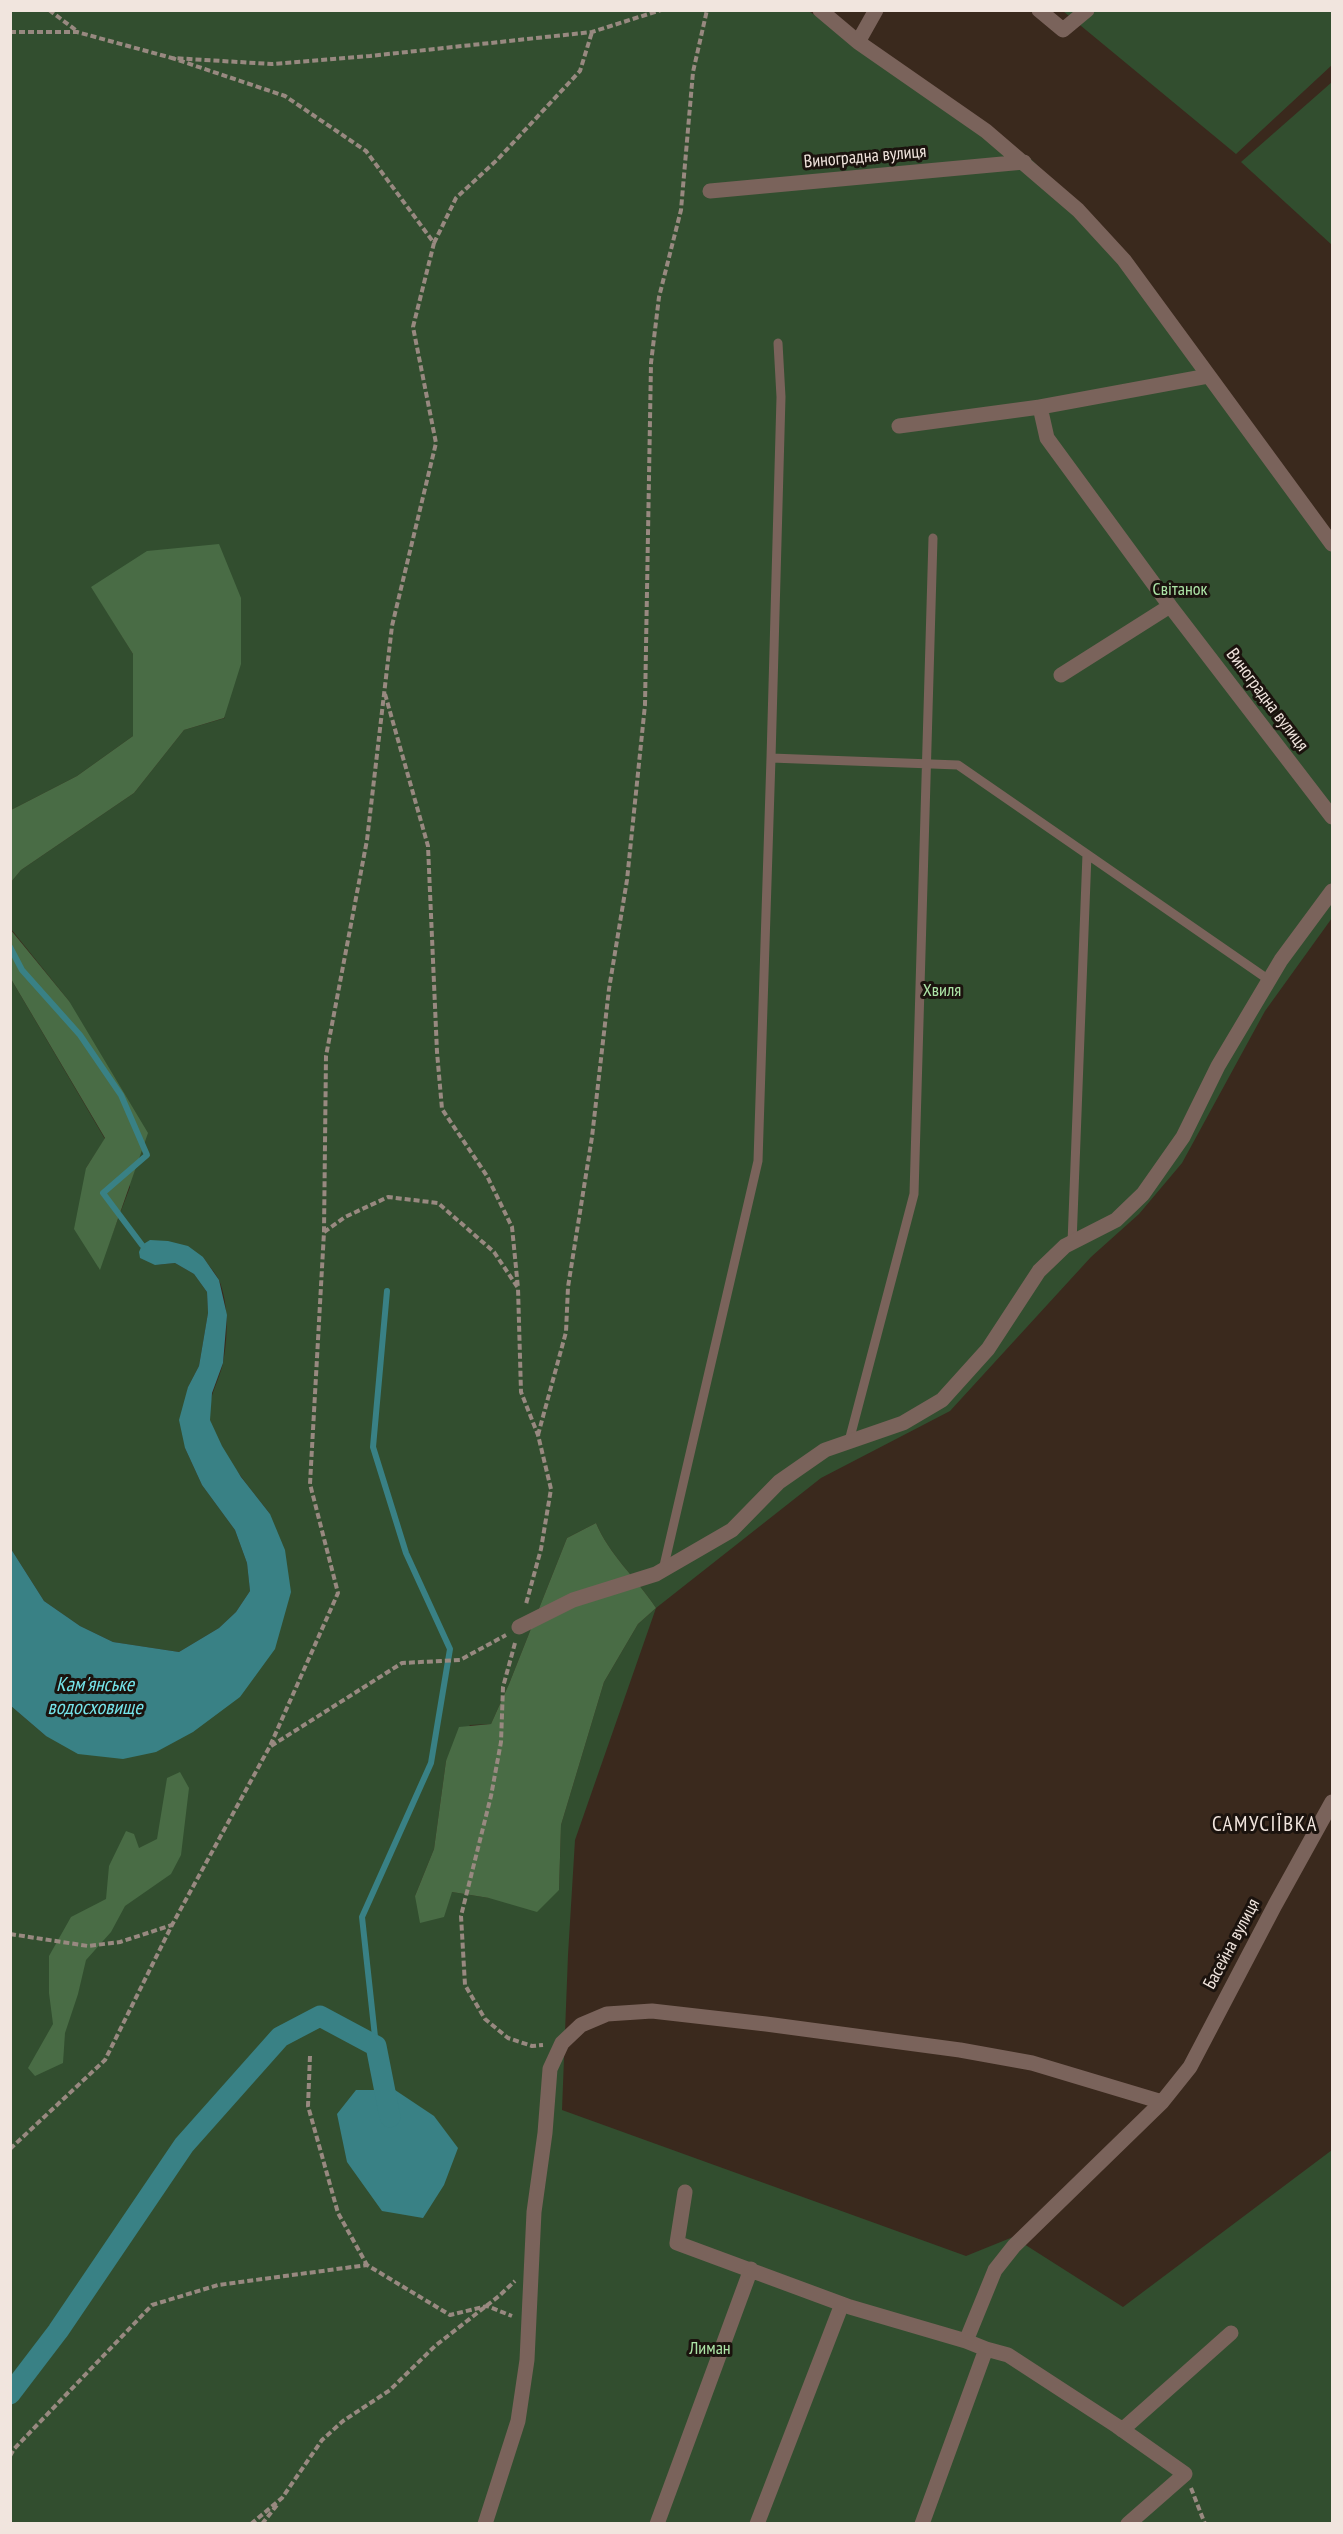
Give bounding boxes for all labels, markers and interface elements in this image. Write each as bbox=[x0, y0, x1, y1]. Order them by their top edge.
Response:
street label: Виноградна вулиця bbox=[803, 141, 927, 173]
park label: Світанок bbox=[1153, 579, 1207, 601]
street label: Виноградна вулиця bbox=[1221, 644, 1313, 756]
park label: Хвиля bbox=[923, 980, 961, 1002]
water label: Кам'янське водосховище bbox=[48, 1673, 142, 1720]
district label: САМУСІЇВКА bbox=[1212, 1812, 1318, 1838]
street label: Басейна вулиця bbox=[1199, 1895, 1265, 1993]
park label: Лиман bbox=[689, 2338, 731, 2360]

